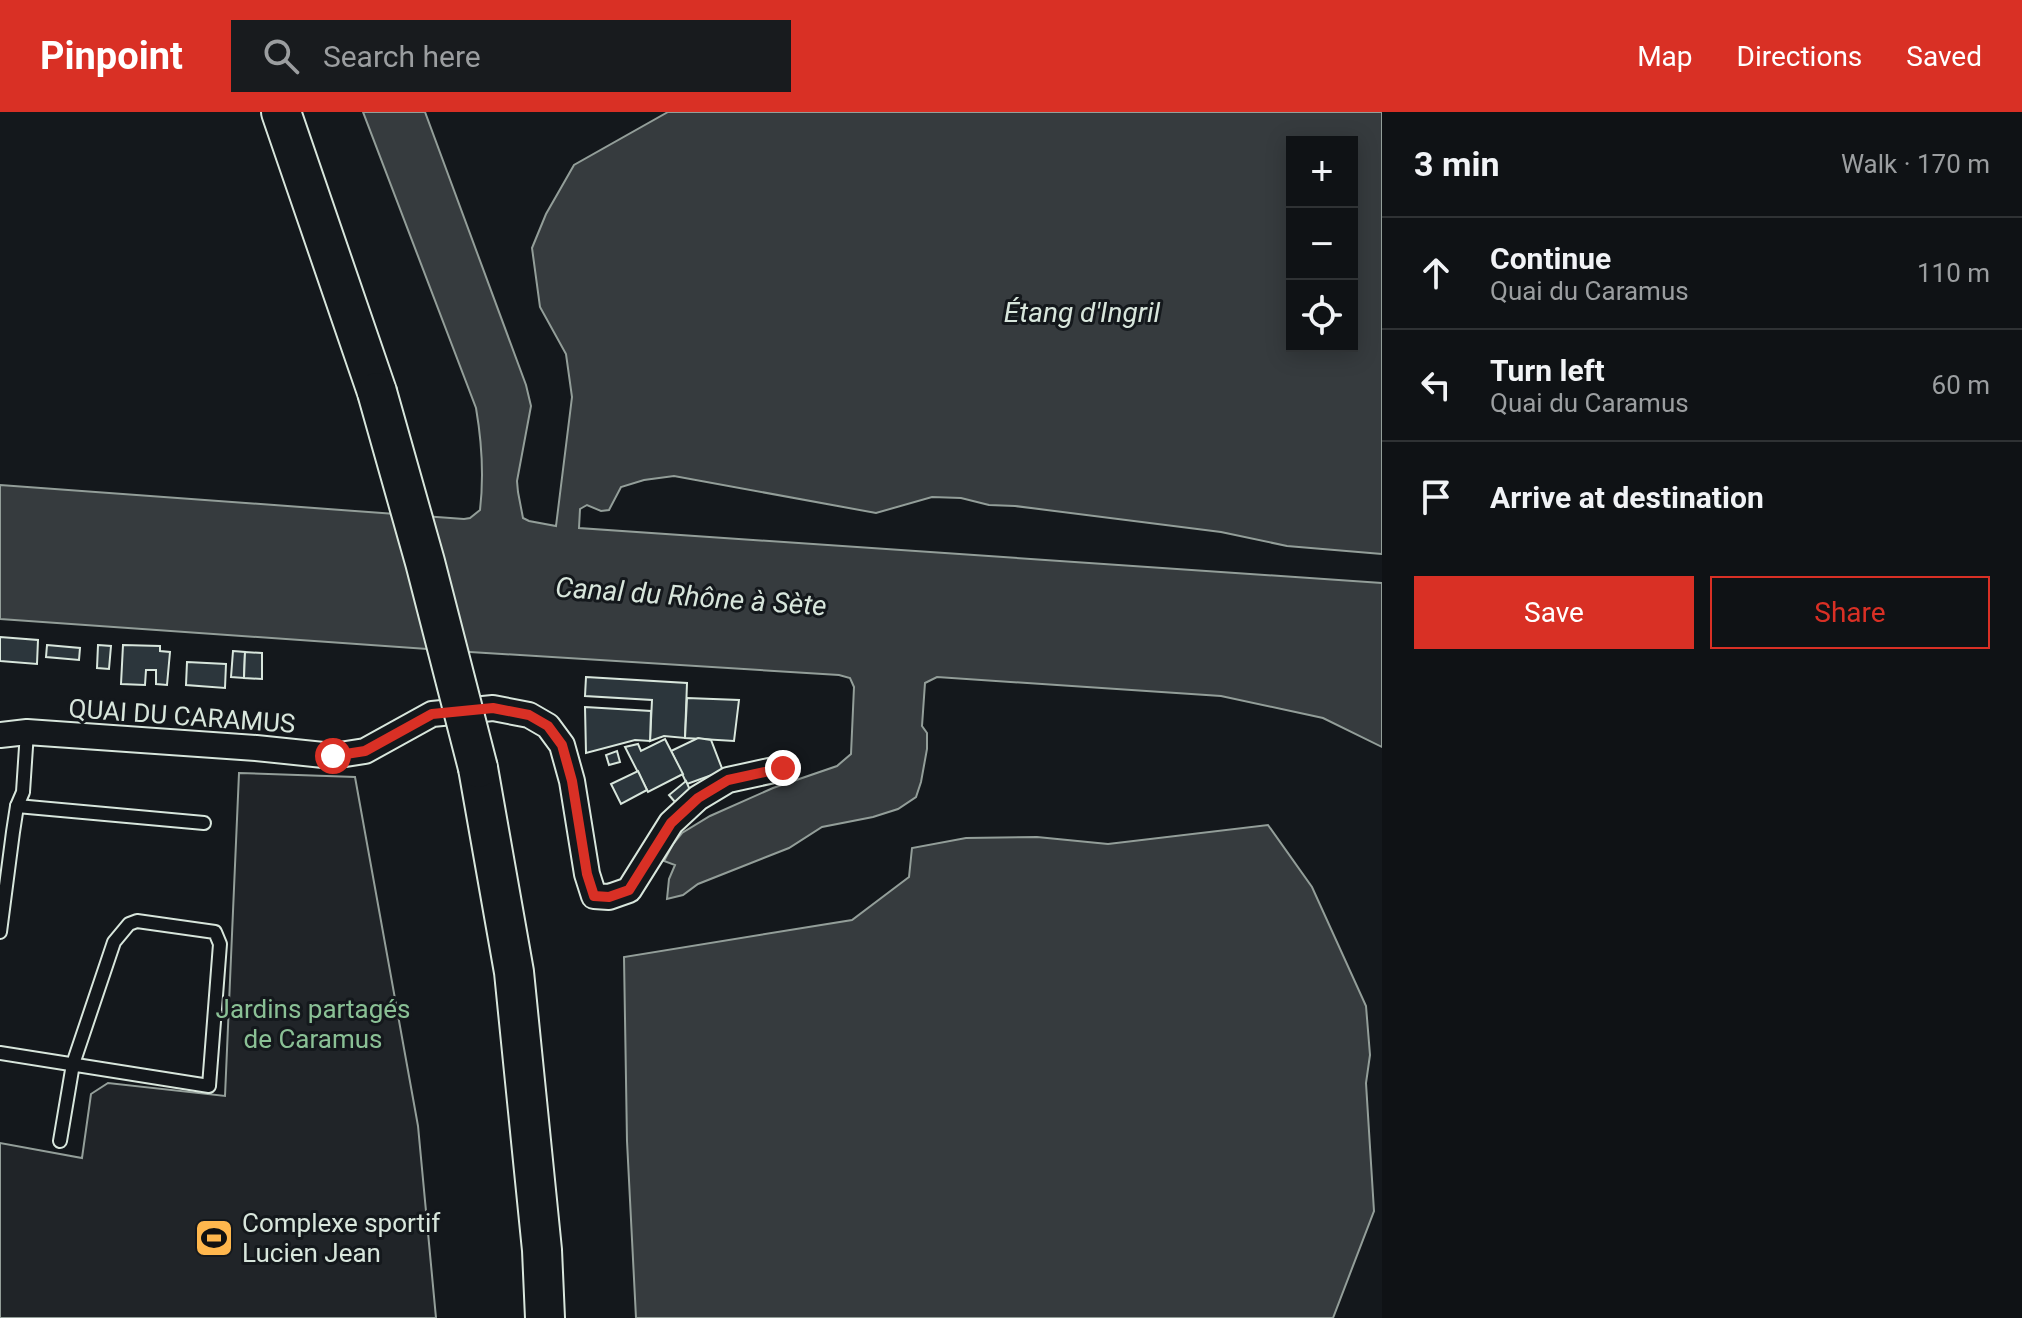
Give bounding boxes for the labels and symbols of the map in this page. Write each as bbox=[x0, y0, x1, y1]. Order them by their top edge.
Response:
water label: Étang d'Ingril bbox=[1004, 296, 1161, 329]
water label: Canal du Rhône à Sète bbox=[554, 571, 828, 622]
street label: QUAI DU CARAMUS bbox=[68, 693, 296, 739]
route start bbox=[315, 738, 351, 774]
route end bbox=[765, 750, 801, 786]
park label: Jardins partagés de Caramus bbox=[216, 994, 410, 1054]
place label: Complexe sportif Lucien Jean bbox=[242, 1208, 441, 1268]
sports icon: Complexe sportif Lucien Jean bbox=[193, 1217, 235, 1259]

